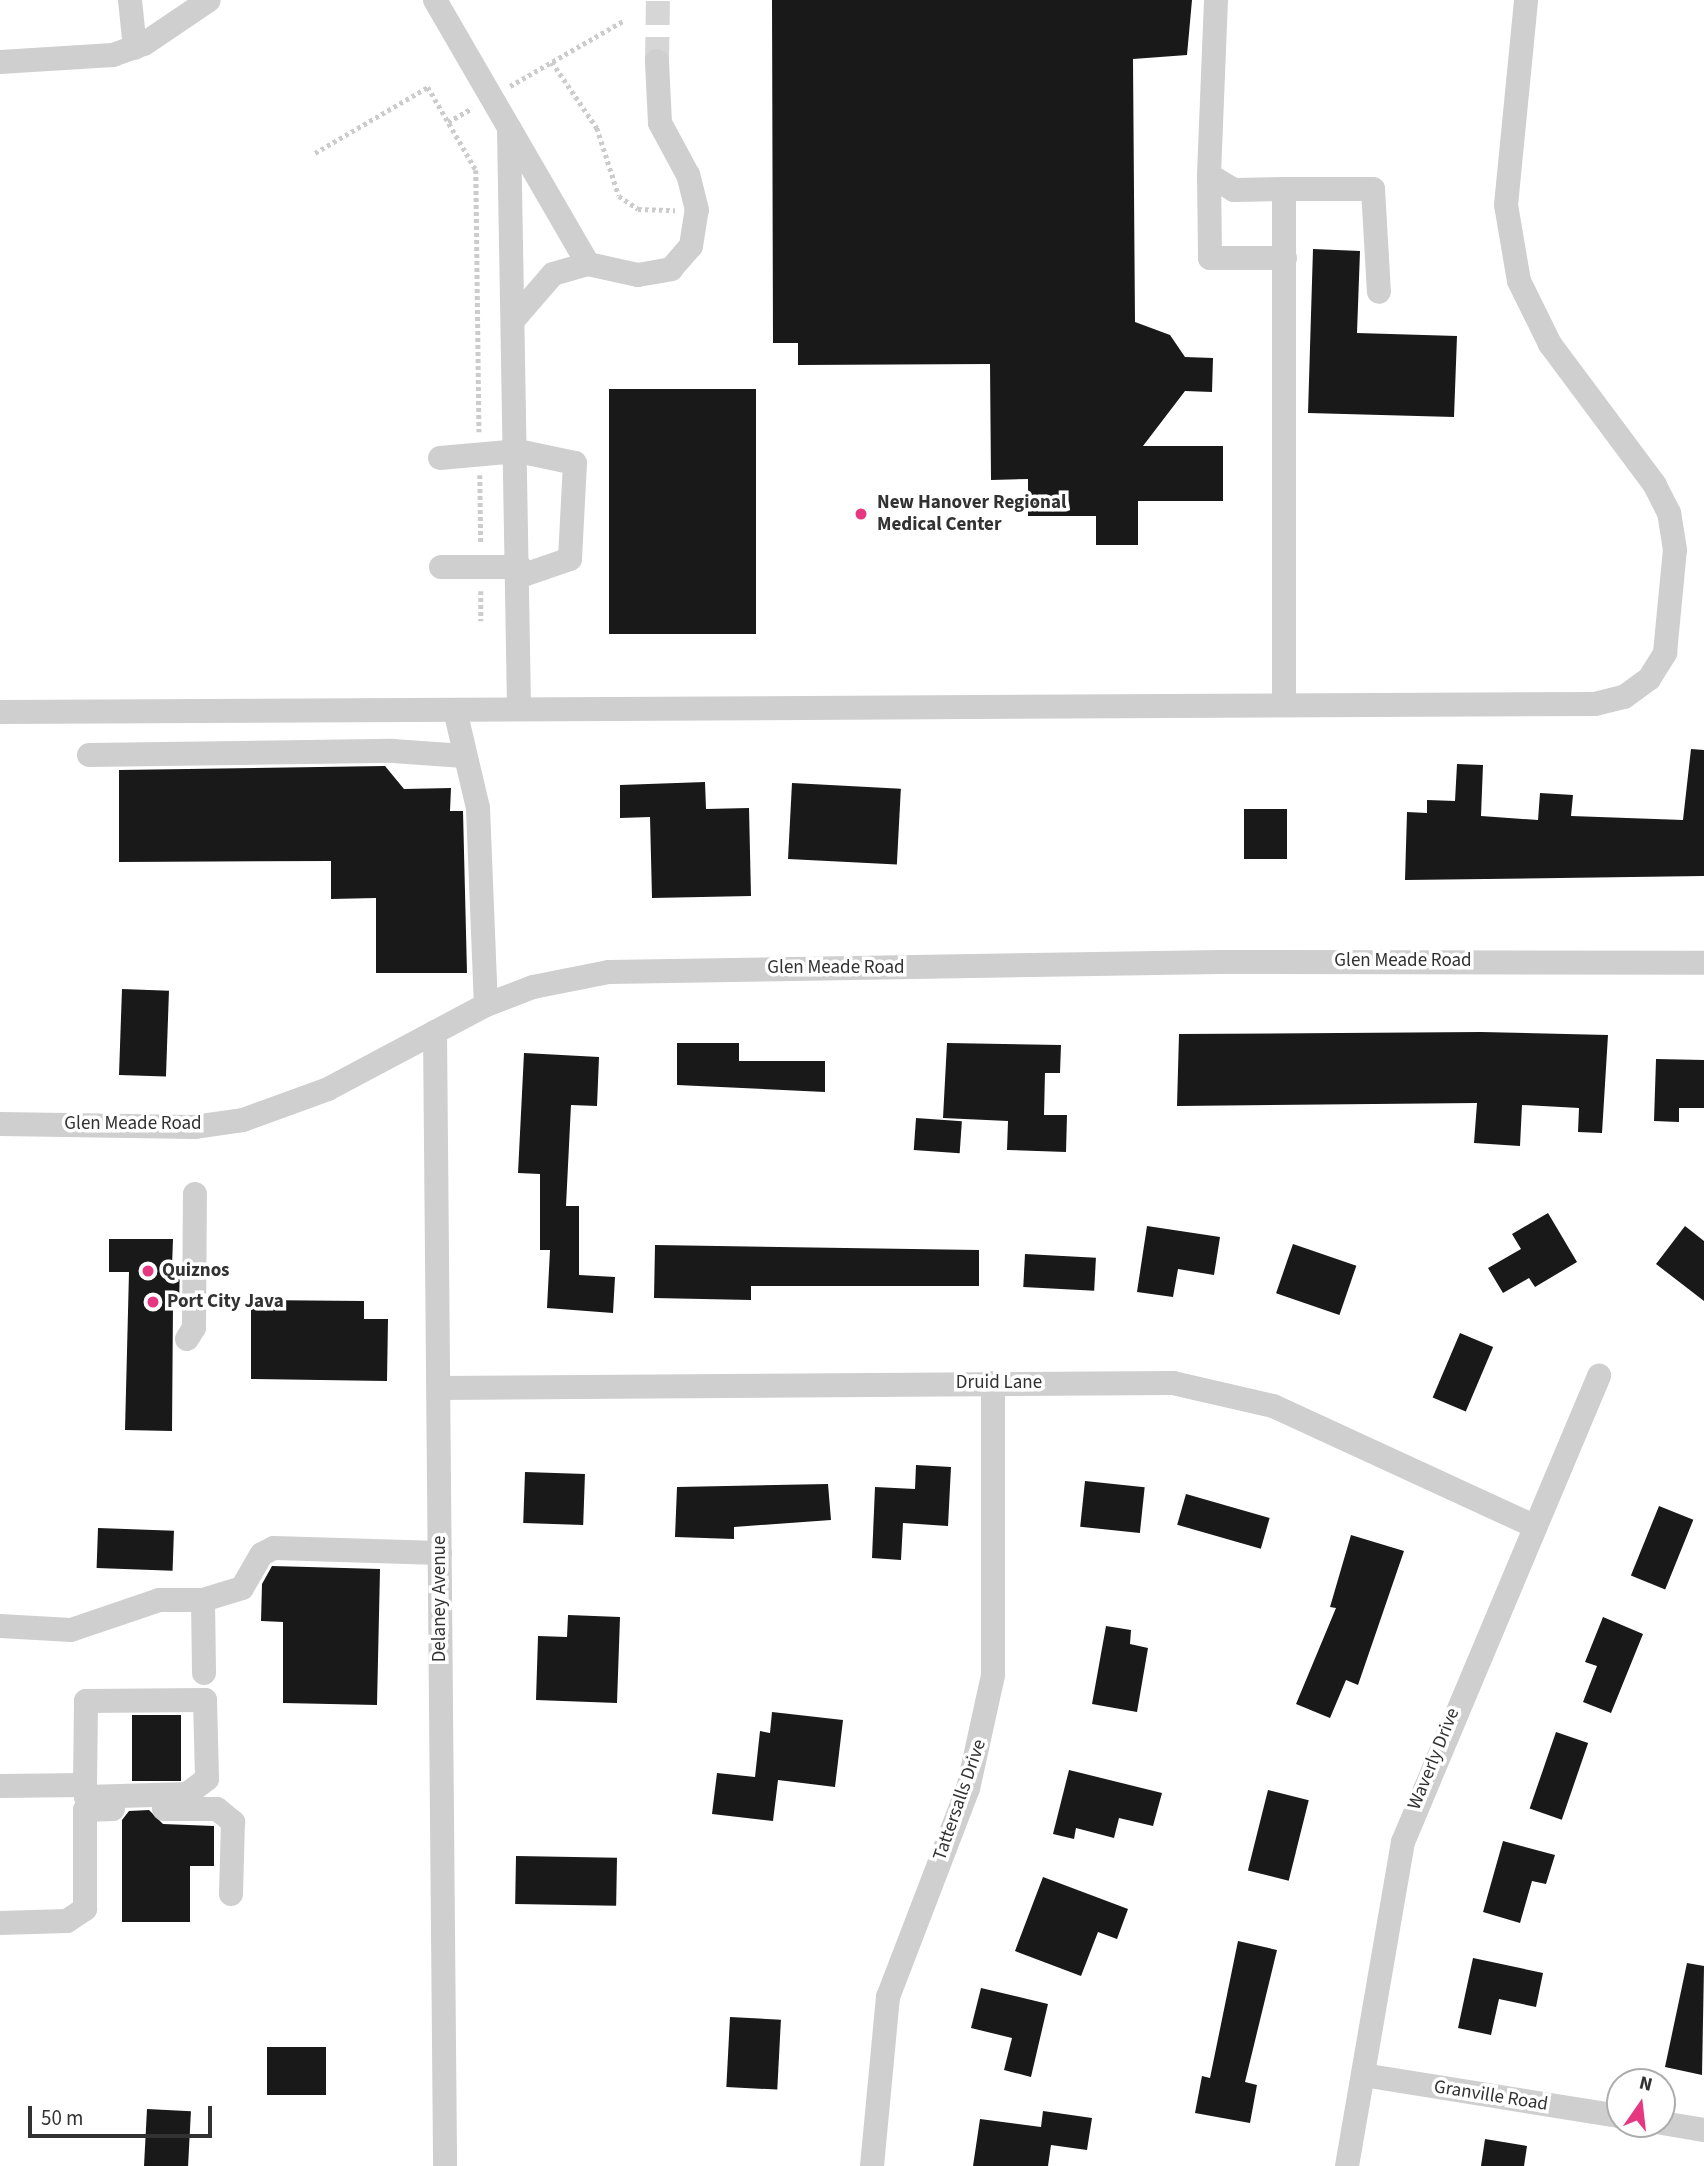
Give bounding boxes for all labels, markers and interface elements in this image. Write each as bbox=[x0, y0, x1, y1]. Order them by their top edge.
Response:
place label: New Hanover Regional Medical Center bbox=[877, 492, 1066, 536]
marker: New Hanover Regional Medical Center bbox=[851, 504, 871, 524]
street label: Glen Meade Road bbox=[1334, 950, 1472, 972]
street label: Glen Meade Road bbox=[767, 957, 905, 979]
street label: Glen Meade Road bbox=[64, 1113, 202, 1135]
place label: Quiznos bbox=[162, 1260, 230, 1282]
marker: Quiznos bbox=[140, 1263, 156, 1279]
place label: Port City Java bbox=[167, 1291, 284, 1313]
marker: Port City Java bbox=[145, 1294, 161, 1310]
street label: Druid Lane bbox=[956, 1372, 1042, 1394]
street label: Delaney Avenue bbox=[429, 1536, 451, 1662]
street label: Waverly Drive bbox=[1403, 1705, 1465, 1813]
street label: Tattersalls Drive bbox=[929, 1737, 991, 1863]
north arrow bbox=[1606, 2068, 1676, 2138]
text: N bbox=[1636, 2069, 1655, 2099]
street label: Granville Road bbox=[1432, 2076, 1550, 2116]
scale bar bbox=[32, 2092, 215, 2136]
text: 50 m bbox=[41, 2103, 83, 2133]

